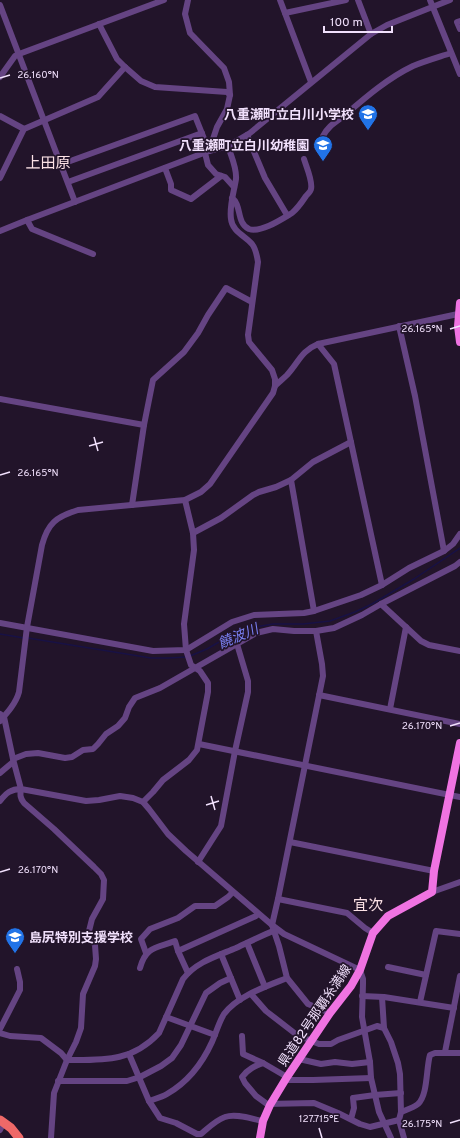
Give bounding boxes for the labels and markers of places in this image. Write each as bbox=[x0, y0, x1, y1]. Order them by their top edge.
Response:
school or university icon: 八重瀬町立白川小学校 bbox=[357, 103, 379, 131]
place label: 八重瀬町立白川小学校 bbox=[224, 107, 354, 124]
school or university icon: 八重瀬町立白川幼稚園 bbox=[312, 134, 334, 162]
place label: 八重瀬町立白川幼稚園 bbox=[179, 138, 309, 155]
school or university icon: 島尻特別支援学校 bbox=[4, 926, 26, 954]
place label: 島尻特別支援学校 bbox=[29, 930, 133, 947]

